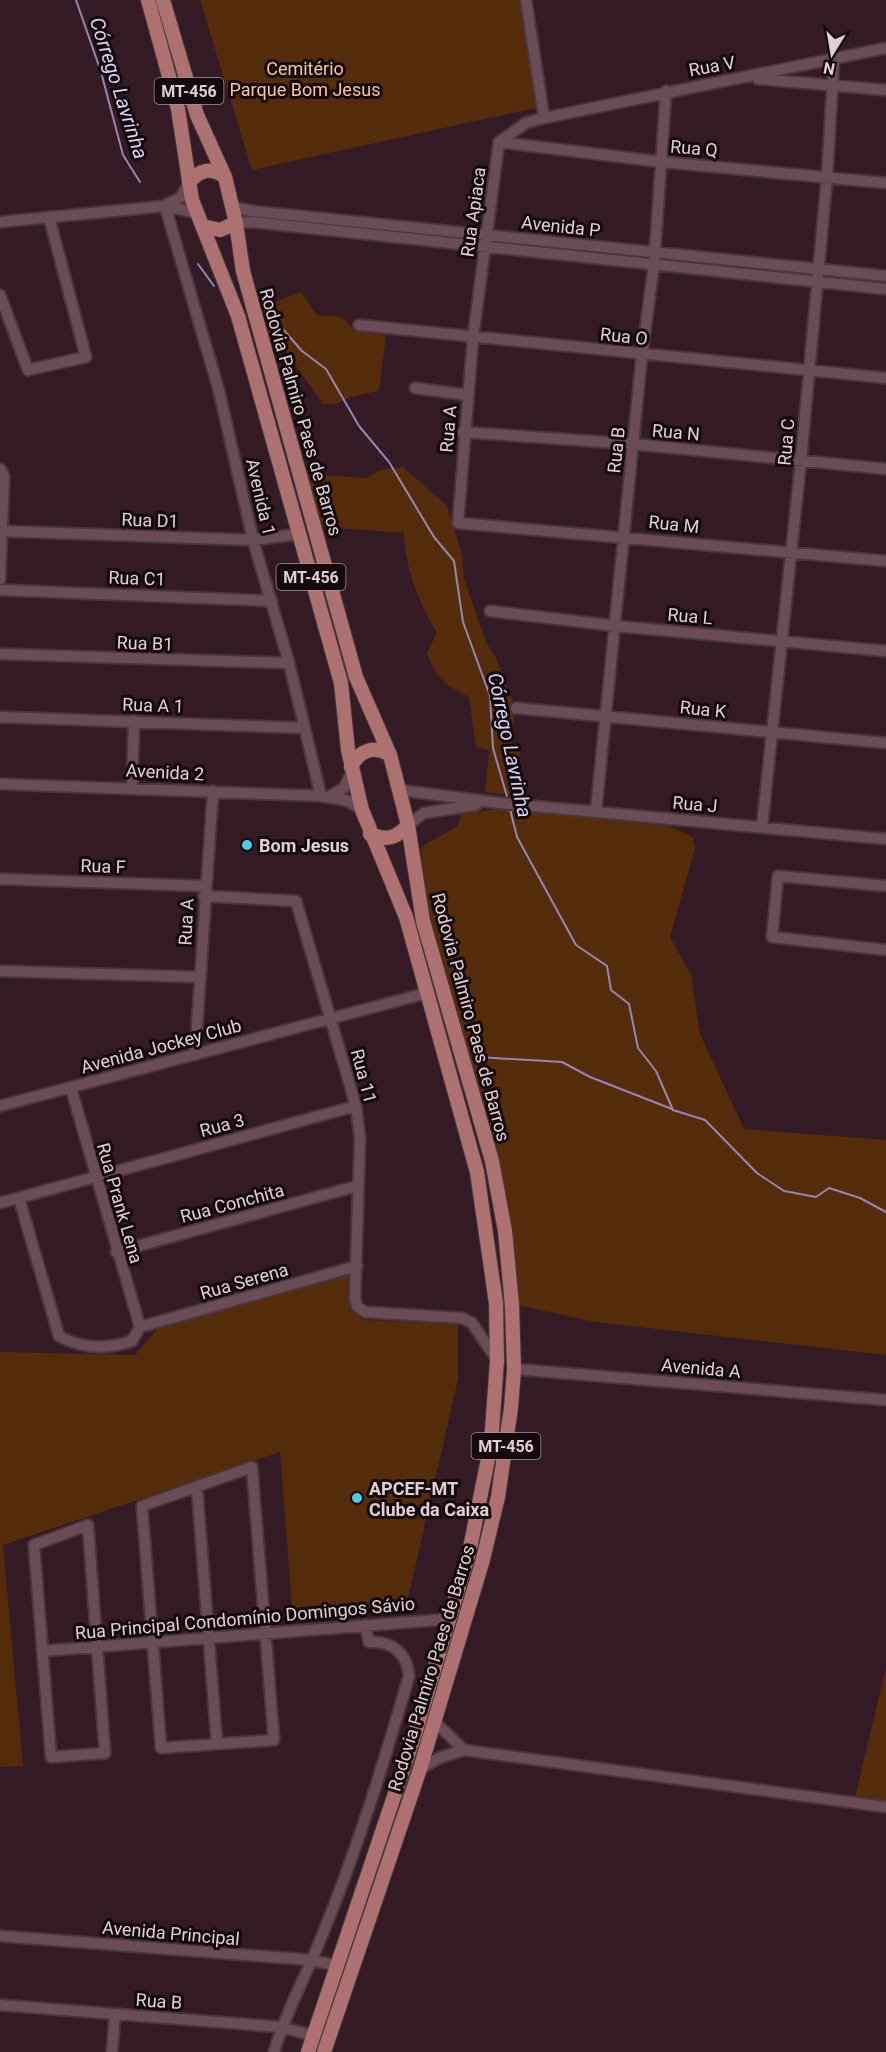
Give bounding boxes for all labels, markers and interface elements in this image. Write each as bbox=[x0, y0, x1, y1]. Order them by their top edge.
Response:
water label: Córrego Lavrinha bbox=[85, 14, 153, 162]
north arrow bbox=[802, 24, 862, 84]
street label: Rua V bbox=[687, 52, 737, 80]
park label: Cemitério Parque Bom Jesus bbox=[230, 58, 380, 100]
text: N bbox=[822, 58, 837, 79]
road number: MT-456 bbox=[154, 78, 224, 104]
street label: Rua Q bbox=[669, 135, 719, 161]
street label: Rua Apiaca bbox=[456, 166, 490, 258]
street label: Avenida P bbox=[520, 211, 602, 241]
street label: Rodovia Palmiro Paes de Barros bbox=[256, 286, 346, 538]
street label: Rua O bbox=[599, 323, 649, 349]
street label: Rua A bbox=[435, 404, 461, 453]
street label: Rua C bbox=[773, 418, 799, 466]
street label: Rua N bbox=[651, 419, 701, 445]
street label: Rua B bbox=[603, 426, 629, 474]
street label: Avenida 1 bbox=[242, 456, 280, 538]
street label: Rua D1 bbox=[121, 509, 179, 531]
street label: Rua M bbox=[648, 511, 700, 537]
road number: MT-456 bbox=[276, 564, 346, 590]
street label: Rua C1 bbox=[108, 567, 166, 589]
street label: Rua L bbox=[667, 604, 714, 628]
street label: Rua B1 bbox=[116, 632, 174, 654]
water label: Córrego Lavrinha bbox=[483, 670, 537, 820]
street label: Rua A 1 bbox=[122, 693, 184, 717]
street label: Rua K bbox=[679, 696, 728, 722]
street label: Avenida 2 bbox=[125, 759, 205, 785]
street label: Rua J bbox=[672, 792, 718, 816]
place label: Bom Jesus bbox=[259, 835, 349, 856]
marker: Bom Jesus bbox=[240, 838, 254, 852]
street label: Rua F bbox=[80, 855, 126, 877]
street label: Rodovia Palmiro Paes de Barros bbox=[428, 890, 514, 1144]
street label: Rua A bbox=[174, 898, 198, 946]
street label: Avenida Jockey Club bbox=[78, 1014, 244, 1078]
street label: Rua 11 bbox=[347, 1046, 381, 1106]
street label: Rua 3 bbox=[197, 1109, 247, 1141]
street label: Rua Prank Lena bbox=[93, 1140, 147, 1266]
street label: Rua Conchita bbox=[178, 1179, 286, 1227]
street label: Rua Serena bbox=[198, 1258, 290, 1304]
street label: Avenida A bbox=[660, 1354, 742, 1382]
road number: MT-456 bbox=[472, 1433, 540, 1459]
place label: APCEF-MT Clube da Caixa bbox=[369, 1478, 490, 1520]
marker: APCEF-MT Clube da Caixa bbox=[350, 1491, 364, 1505]
street label: Rodovia Palmiro Paes de Barros bbox=[383, 1542, 479, 1794]
street label: Rua Principal Condomínio Domingos Sávio bbox=[74, 1593, 416, 1643]
street label: Avenida Principal bbox=[101, 1917, 241, 1949]
street label: Rua B bbox=[135, 1989, 183, 2013]

